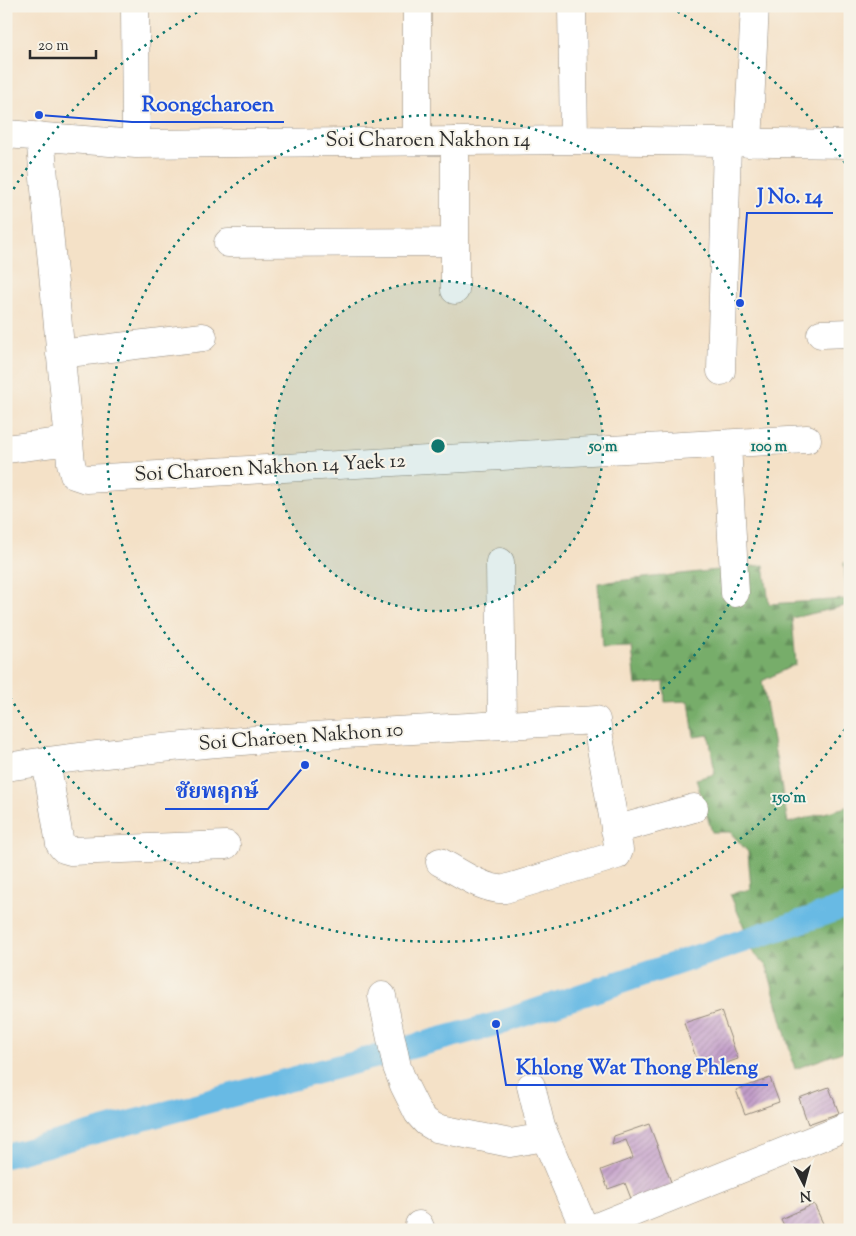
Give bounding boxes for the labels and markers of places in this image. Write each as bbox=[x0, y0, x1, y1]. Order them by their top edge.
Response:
callout: Roongcharoen bbox=[132, 86, 284, 122]
callout: J No. 14 bbox=[747, 177, 833, 213]
centre of rings bbox=[429, 437, 447, 455]
callout: ชัยพฤกษ์ bbox=[165, 773, 268, 809]
callout: Khlong Wat Thong Phleng bbox=[506, 1049, 768, 1085]

